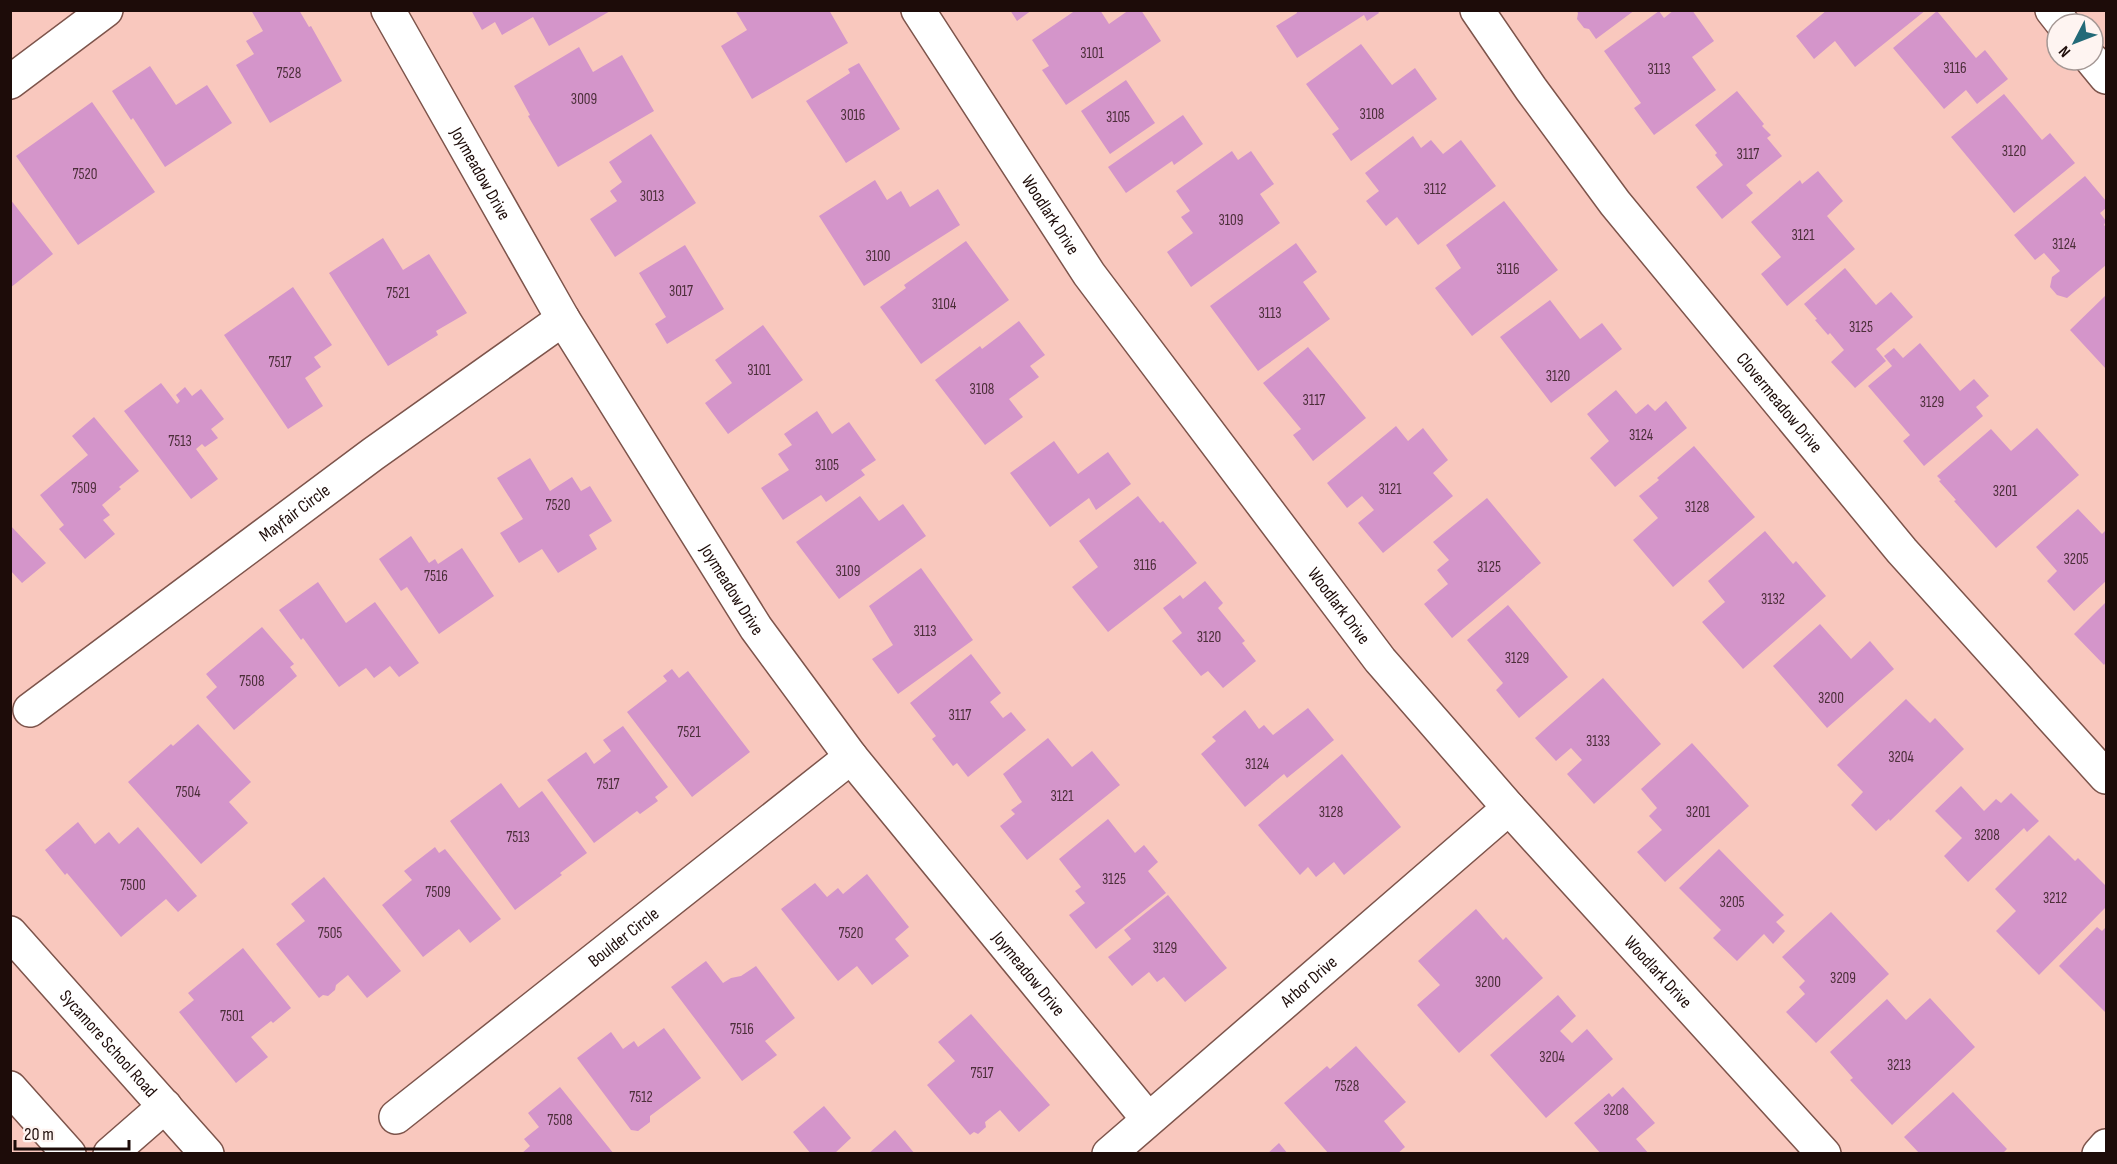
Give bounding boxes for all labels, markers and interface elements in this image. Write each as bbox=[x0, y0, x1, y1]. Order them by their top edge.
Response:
north arrow bbox=[2045, 12, 2105, 72]
text: N bbox=[2055, 42, 2075, 61]
house number: 3101 bbox=[1080, 44, 1104, 63]
house number: 3116 bbox=[1943, 59, 1967, 78]
house number: 3113 bbox=[1647, 60, 1671, 79]
house number: 7528 bbox=[277, 64, 301, 83]
house number: 3009 bbox=[571, 90, 597, 109]
house number: 3108 bbox=[1360, 105, 1384, 124]
house number: 3016 bbox=[841, 106, 865, 125]
house number: 3105 bbox=[1106, 108, 1130, 127]
street label: Joymeadow Drive bbox=[445, 123, 515, 224]
house number: 3120 bbox=[2002, 142, 2026, 161]
house number: 3117 bbox=[1737, 145, 1759, 164]
house number: 7520 bbox=[73, 165, 97, 184]
street label: Woodlark Drive bbox=[1017, 171, 1084, 259]
house number: 3112 bbox=[1423, 180, 1447, 199]
house number: 3013 bbox=[640, 187, 664, 206]
house number: 3109 bbox=[1219, 211, 1243, 230]
house number: 3121 bbox=[1791, 226, 1815, 245]
house number: 3124 bbox=[2052, 235, 2076, 254]
house number: 3100 bbox=[866, 247, 890, 266]
house number: 3116 bbox=[1496, 260, 1520, 279]
house number: 3017 bbox=[669, 282, 693, 301]
house number: 7521 bbox=[386, 284, 410, 303]
house number: 3104 bbox=[932, 295, 956, 314]
house number: 3113 bbox=[1258, 304, 1282, 323]
house number: 3125 bbox=[1849, 318, 1873, 337]
street label: Clovermeadow Drive bbox=[1732, 348, 1827, 457]
house number: 7517 bbox=[268, 353, 292, 372]
house number: 3101 bbox=[747, 361, 771, 380]
house number: 3120 bbox=[1546, 367, 1570, 386]
house number: 3108 bbox=[970, 380, 994, 399]
house number: 3117 bbox=[1303, 391, 1325, 410]
house number: 3129 bbox=[1920, 393, 1944, 412]
house number: 3124 bbox=[1629, 426, 1653, 445]
house number: 7513 bbox=[168, 432, 192, 451]
house number: 3105 bbox=[815, 456, 839, 475]
house number: 7509 bbox=[71, 479, 97, 498]
street label: Mayfair Circle bbox=[255, 480, 334, 546]
house number: 3121 bbox=[1378, 480, 1402, 499]
house number: 3201 bbox=[1993, 482, 2018, 501]
house number: 7520 bbox=[546, 496, 570, 515]
house number: 3128 bbox=[1685, 498, 1709, 517]
street label: Joymeadow Drive bbox=[695, 540, 768, 639]
house number: 3205 bbox=[2063, 550, 2089, 569]
house number: 3116 bbox=[1133, 556, 1157, 575]
house number: 3125 bbox=[1477, 558, 1501, 577]
house number: 3109 bbox=[836, 562, 860, 581]
street label: Woodlark Drive bbox=[1303, 564, 1374, 649]
house number: 7516 bbox=[424, 567, 448, 586]
house number: 3132 bbox=[1761, 590, 1785, 609]
house number: 3113 bbox=[913, 622, 937, 641]
house number: 3120 bbox=[1197, 628, 1221, 647]
house number: 3129 bbox=[1505, 649, 1529, 668]
house number: 7508 bbox=[239, 672, 265, 691]
house number: 3200 bbox=[1818, 689, 1844, 708]
house number: 3117 bbox=[949, 706, 971, 725]
house number: 7521 bbox=[677, 723, 701, 742]
house number: 3133 bbox=[1586, 732, 1610, 751]
house number: 3204 bbox=[1888, 748, 1914, 767]
house number: 3124 bbox=[1245, 755, 1269, 774]
house number: 7517 bbox=[596, 775, 620, 794]
house number: 7504 bbox=[176, 783, 200, 802]
house number: 3121 bbox=[1050, 787, 1074, 806]
house number: 3128 bbox=[1319, 803, 1343, 822]
house number: 3201 bbox=[1686, 803, 1711, 822]
house number: 3208 bbox=[1974, 826, 2000, 845]
house number: 7513 bbox=[506, 828, 530, 847]
house number: 3125 bbox=[1102, 870, 1126, 889]
house number: 7500 bbox=[120, 876, 146, 895]
house number: 7509 bbox=[425, 883, 451, 902]
house number: 3212 bbox=[2043, 889, 2067, 908]
house number: 3205 bbox=[1719, 893, 1745, 912]
street label: Boulder Circle bbox=[584, 903, 663, 972]
house number: 7505 bbox=[318, 924, 342, 943]
house number: 7520 bbox=[839, 924, 863, 943]
street label: Joymeadow Drive bbox=[987, 927, 1069, 1021]
street label: Woodlark Drive bbox=[1620, 932, 1696, 1013]
house number: 3129 bbox=[1153, 939, 1177, 958]
street label: Arbor Drive bbox=[1276, 952, 1341, 1012]
house number: 3209 bbox=[1830, 969, 1856, 988]
house number: 3200 bbox=[1475, 973, 1501, 992]
street label: Sycamore School Road bbox=[55, 986, 161, 1102]
house number: 7501 bbox=[220, 1007, 245, 1026]
house number: 7516 bbox=[730, 1020, 754, 1039]
house number: 3204 bbox=[1539, 1048, 1565, 1067]
house number: 3213 bbox=[1887, 1056, 1911, 1075]
house number: 7517 bbox=[970, 1064, 994, 1083]
house number: 7528 bbox=[1335, 1077, 1359, 1096]
house number: 7512 bbox=[629, 1088, 653, 1107]
house number: 3208 bbox=[1603, 1101, 1629, 1120]
house number: 7508 bbox=[547, 1111, 573, 1130]
scale bar bbox=[15, 1113, 129, 1151]
text: 20 m bbox=[24, 1124, 54, 1145]

